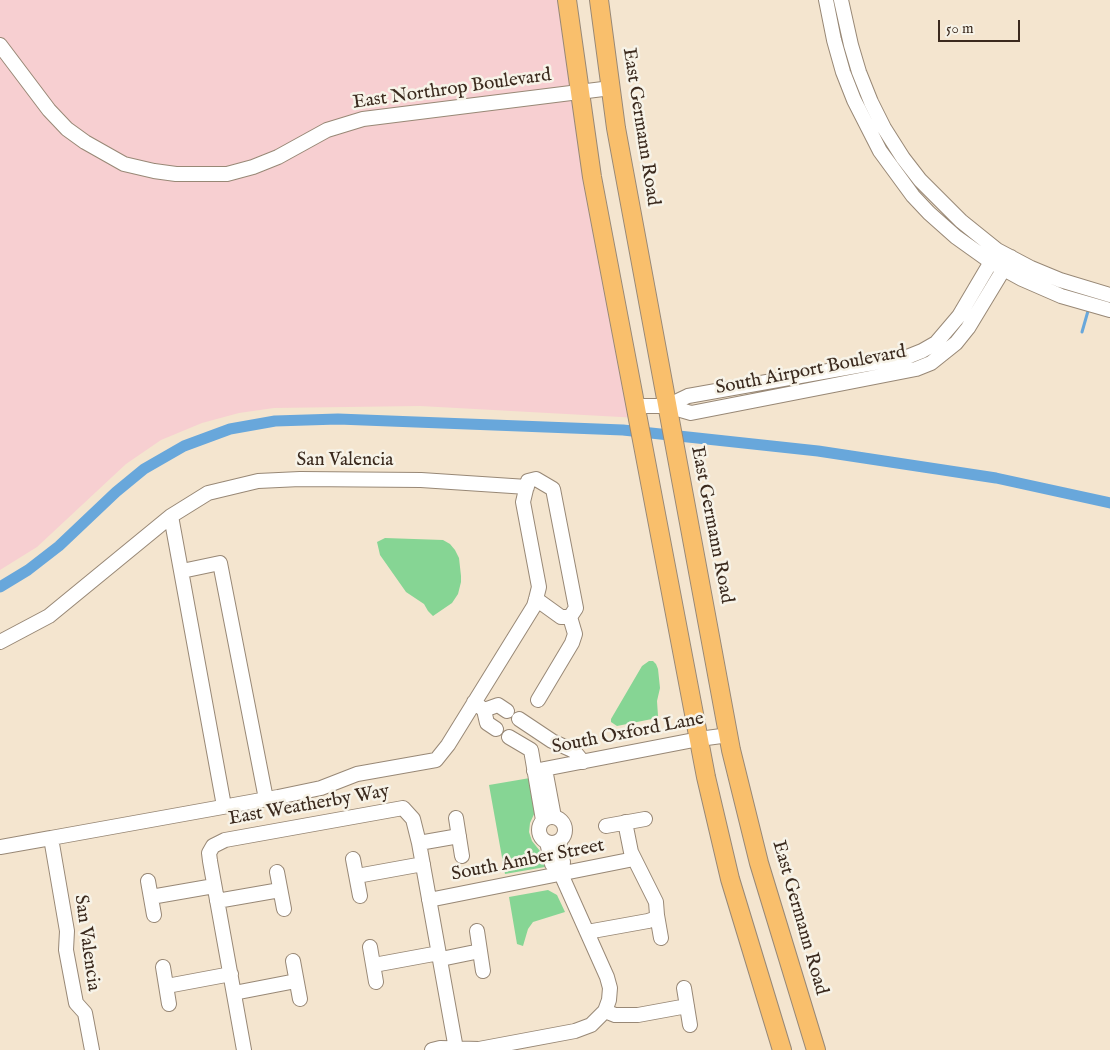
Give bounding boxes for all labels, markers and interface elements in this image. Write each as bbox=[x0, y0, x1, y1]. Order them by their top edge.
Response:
scale bar bbox=[940, 10, 1022, 42]
text: 50 m bbox=[946, 19, 974, 38]
street label: East Germann Road bbox=[616, 46, 664, 208]
street label: East Northrop Boulevard bbox=[351, 65, 553, 115]
street label: South Airport Boulevard bbox=[714, 341, 908, 401]
street label: East Germann Road bbox=[685, 444, 737, 606]
street label: San Valencia bbox=[296, 450, 394, 472]
street label: South Oxford Lane bbox=[550, 708, 706, 760]
street label: East Weatherby Way bbox=[227, 781, 391, 831]
street label: South Amber Street bbox=[450, 835, 606, 887]
street label: East Germann Road bbox=[766, 838, 832, 998]
street label: San Valencia bbox=[68, 893, 104, 993]

